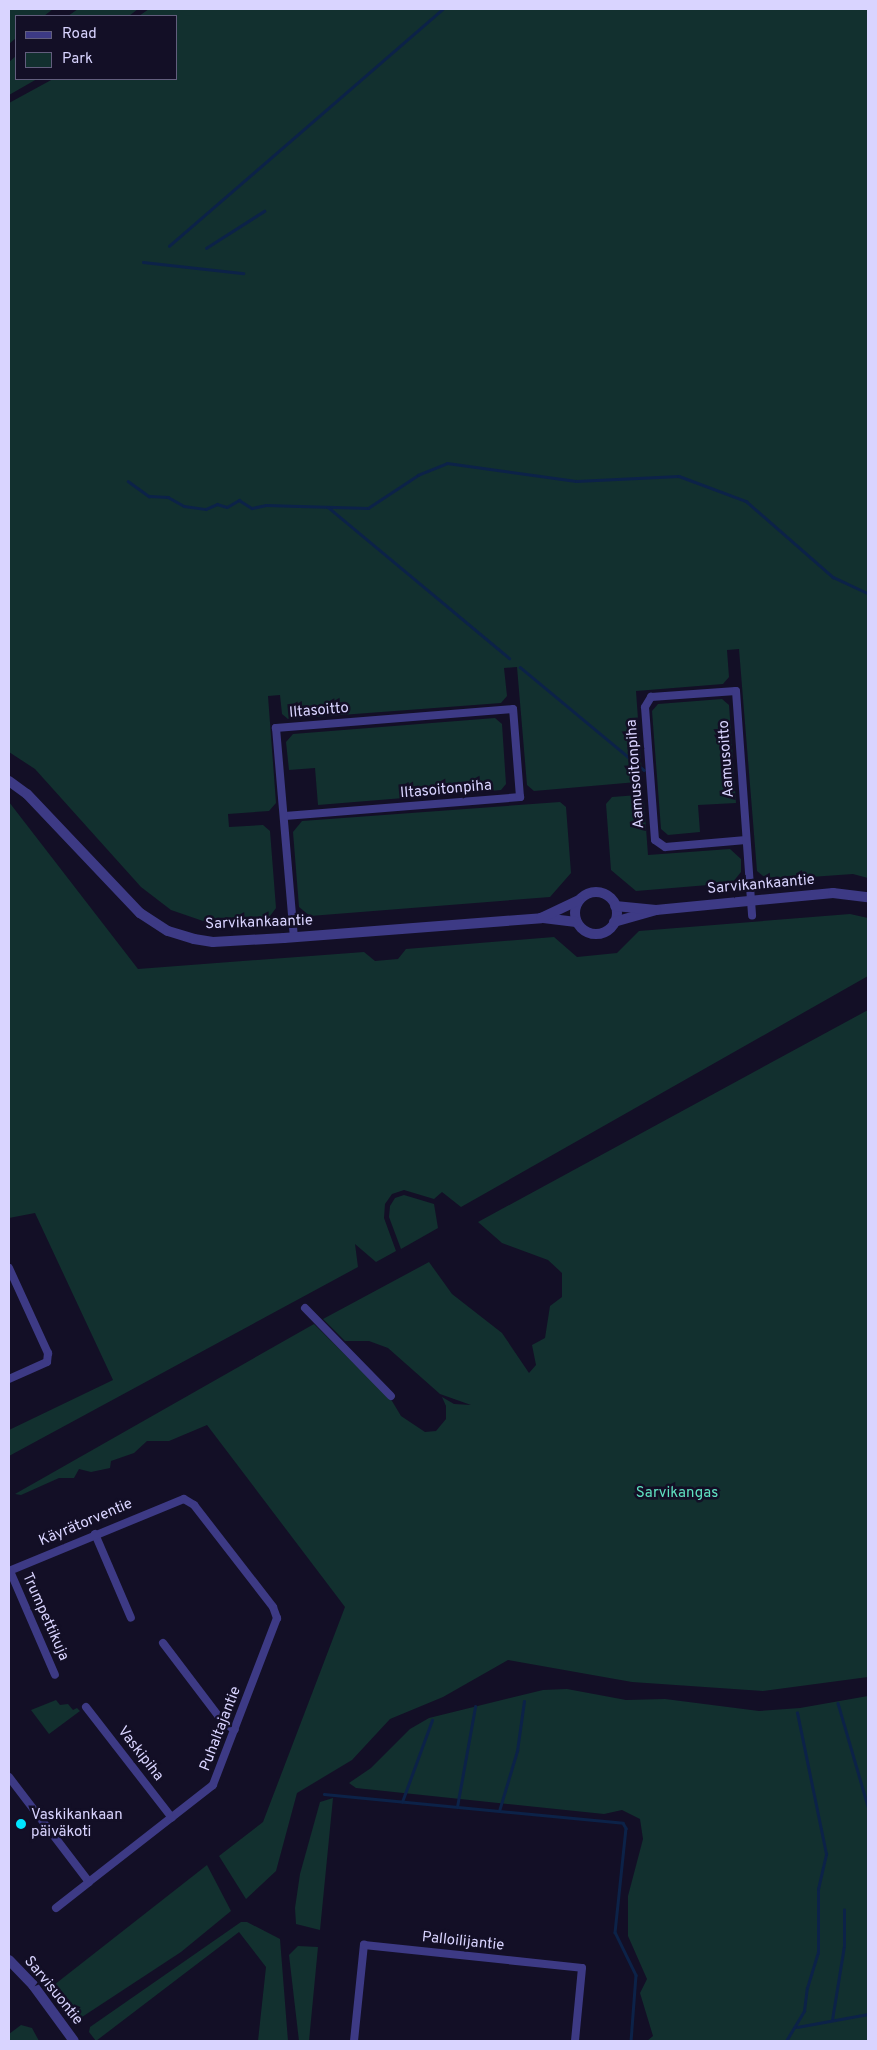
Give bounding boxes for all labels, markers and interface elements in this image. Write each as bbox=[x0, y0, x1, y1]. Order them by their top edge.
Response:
legend bbox=[15, 15, 178, 80]
text: Road bbox=[62, 25, 97, 44]
text: Park bbox=[62, 50, 93, 69]
street label: Iltasoitto bbox=[288, 699, 350, 723]
street label: Aamusoitonpiha bbox=[623, 719, 649, 829]
street label: Aamusoitto bbox=[715, 720, 739, 798]
street label: Iltasoitonpiha bbox=[399, 777, 493, 803]
street label: Sarvikankaantie bbox=[707, 871, 815, 899]
street label: Sarvikankaantie bbox=[205, 912, 313, 934]
park label: Sarvikangas bbox=[636, 1485, 718, 1503]
street label: Käyrätorventie bbox=[37, 1495, 135, 1551]
street label: Trumpettikuja bbox=[18, 1570, 72, 1664]
street label: Puhaltajantie bbox=[197, 1684, 245, 1774]
street label: Vaskipiha bbox=[113, 1723, 167, 1785]
place label: Vaskikankaan päiväkoti bbox=[31, 1806, 123, 1841]
marker: Vaskikankaan päiväkoti bbox=[15, 1818, 27, 1830]
street label: Palloilijantie bbox=[421, 1929, 505, 1955]
street label: Sarvisuontie bbox=[20, 1953, 86, 2029]

